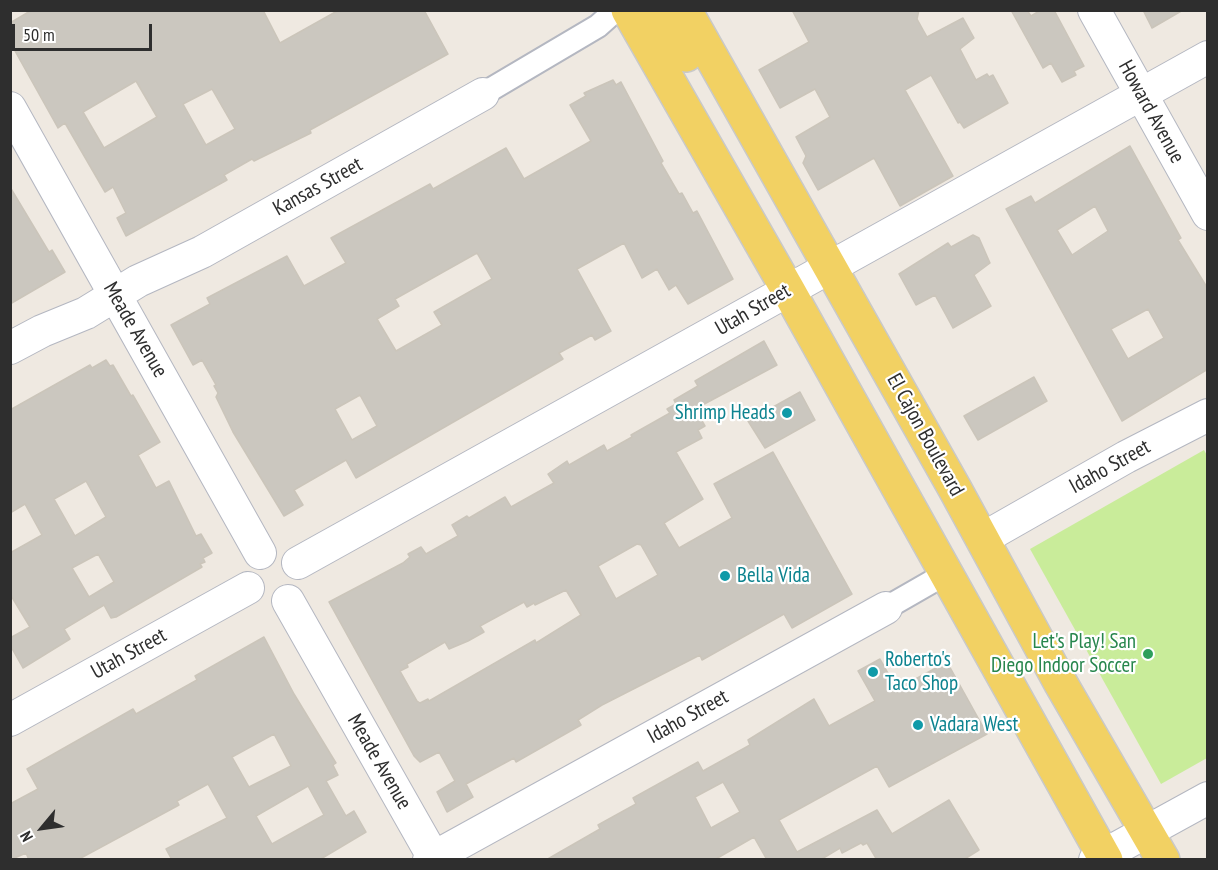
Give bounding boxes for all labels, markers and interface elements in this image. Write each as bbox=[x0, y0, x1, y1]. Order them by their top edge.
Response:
scale bar bbox=[15, 12, 154, 50]
text: 50 m bbox=[23, 23, 55, 46]
street label: Howard Avenue bbox=[1113, 56, 1189, 168]
street label: Kansas Street bbox=[269, 152, 367, 222]
street label: Meade Avenue bbox=[98, 278, 172, 382]
street label: Utah Street bbox=[711, 279, 795, 341]
street label: El Cajon Boulevard bbox=[881, 369, 969, 501]
place label: Shrimp Heads bbox=[675, 400, 775, 426]
marker: Shrimp Heads bbox=[780, 406, 794, 420]
street label: Idaho Street bbox=[1065, 434, 1155, 500]
place label: Bella Vida bbox=[737, 563, 810, 589]
marker: Bella Vida bbox=[718, 569, 732, 583]
street label: Utah Street bbox=[87, 623, 171, 685]
place label: Let's Play! San Diego Indoor Soccer bbox=[991, 629, 1136, 679]
place label: Roberto's Taco Shop bbox=[885, 647, 958, 697]
marker: Let's Play! San Diego Indoor Soccer bbox=[1141, 647, 1155, 661]
marker: Roberto's Taco Shop bbox=[866, 665, 880, 679]
street label: Idaho Street bbox=[643, 684, 733, 750]
street label: Meade Avenue bbox=[342, 710, 416, 814]
place label: Vadara West bbox=[930, 712, 1018, 738]
marker: Vadara West bbox=[911, 718, 925, 732]
north arrow bbox=[12, 798, 72, 858]
text: N bbox=[15, 828, 37, 845]

